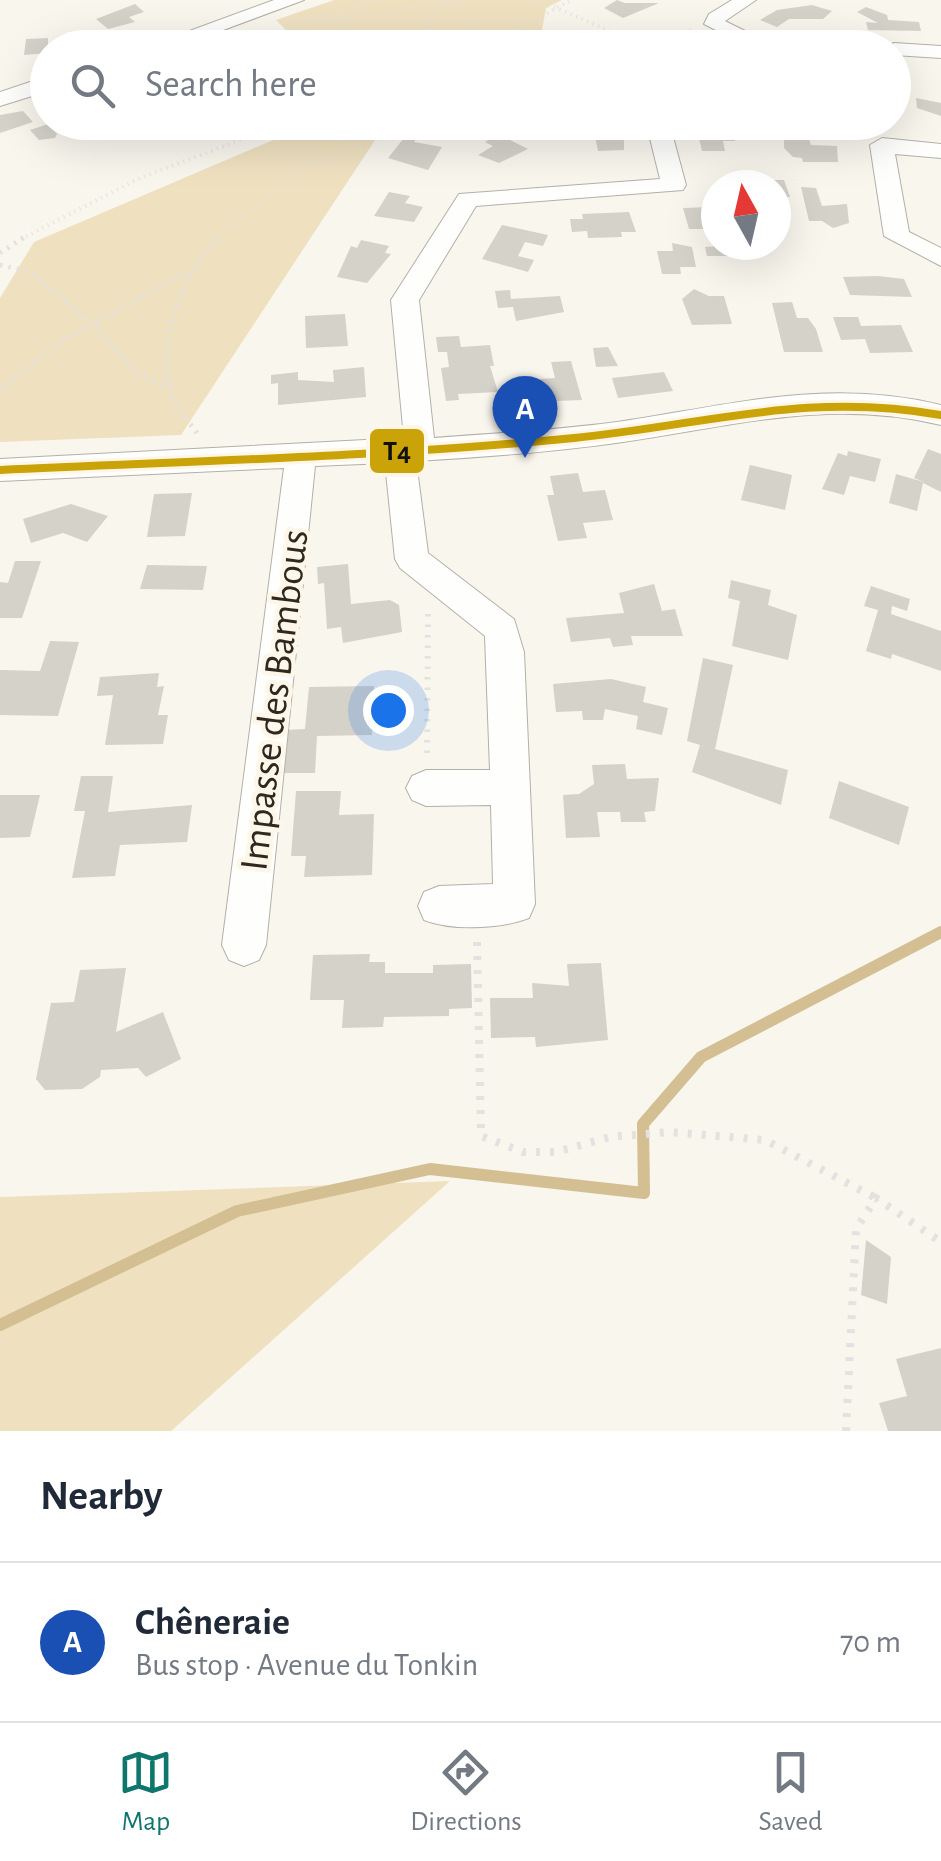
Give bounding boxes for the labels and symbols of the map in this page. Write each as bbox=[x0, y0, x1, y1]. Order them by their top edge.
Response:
north arrow bbox=[701, 170, 791, 260]
pin: A bbox=[492, 376, 558, 458]
line badge: T4 bbox=[368, 427, 426, 475]
text: T4 bbox=[383, 438, 411, 466]
street label: Impasse des Bambous bbox=[234, 527, 316, 873]
your location bbox=[363, 685, 414, 736]

